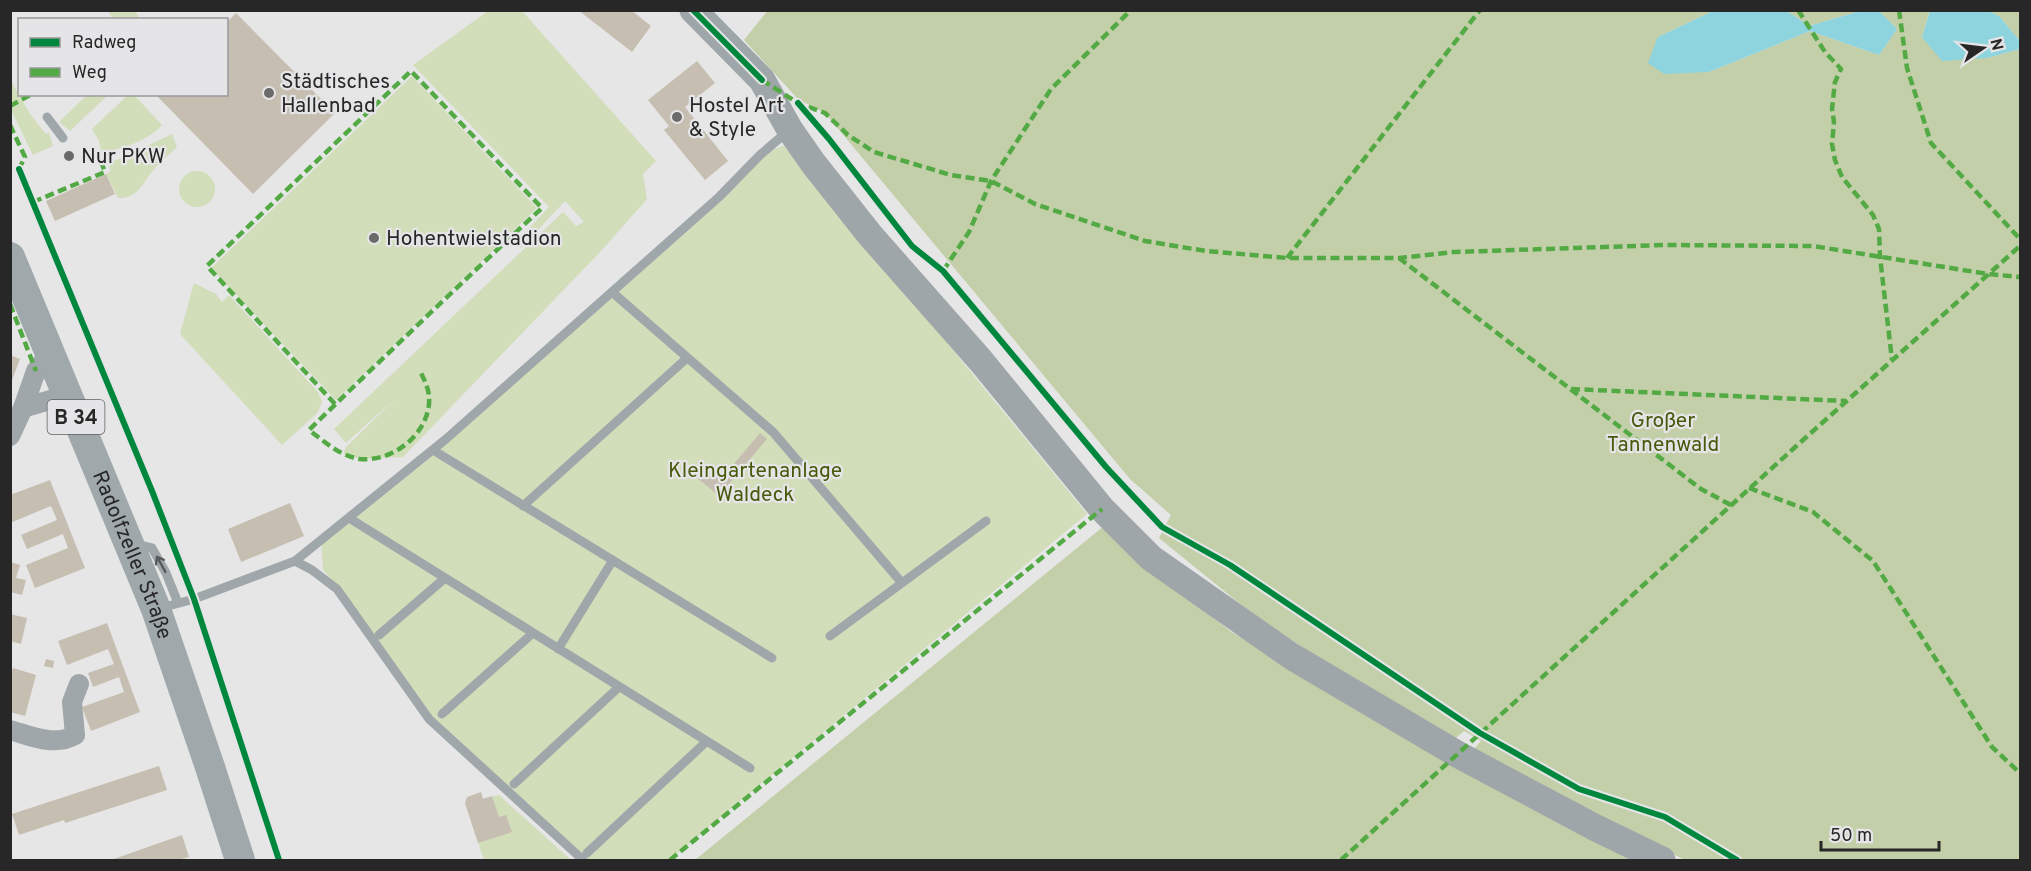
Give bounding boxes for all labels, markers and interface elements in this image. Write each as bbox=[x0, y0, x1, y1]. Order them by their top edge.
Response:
legend bbox=[18, 18, 228, 96]
north arrow bbox=[1953, 18, 2013, 78]
text: Radweg bbox=[72, 32, 136, 55]
text: N bbox=[1985, 37, 2007, 53]
text: Weg bbox=[72, 62, 107, 85]
place label: Städtisches Hallenbad bbox=[281, 69, 390, 120]
marker: Städtisches Hallenbad bbox=[262, 86, 276, 100]
place label: Hostel Art & Style bbox=[689, 93, 784, 144]
marker: Hostel Art & Style bbox=[670, 110, 684, 124]
place label: Nur PKW bbox=[81, 144, 165, 171]
marker: Nur PKW bbox=[62, 149, 76, 163]
place label: Hohentwielstadion bbox=[386, 226, 562, 253]
marker: Hohentwielstadion bbox=[367, 231, 381, 245]
road number: B 34 bbox=[48, 400, 104, 434]
park label: Großer Tannenwald bbox=[1607, 408, 1719, 459]
park label: Kleingartenanlage Waldeck bbox=[668, 458, 842, 509]
street label: Radolfzeller Straße bbox=[85, 467, 177, 643]
one-way arrow bbox=[155, 556, 167, 573]
scale bar bbox=[1821, 814, 1940, 852]
text: 50 m bbox=[1830, 825, 1872, 848]

